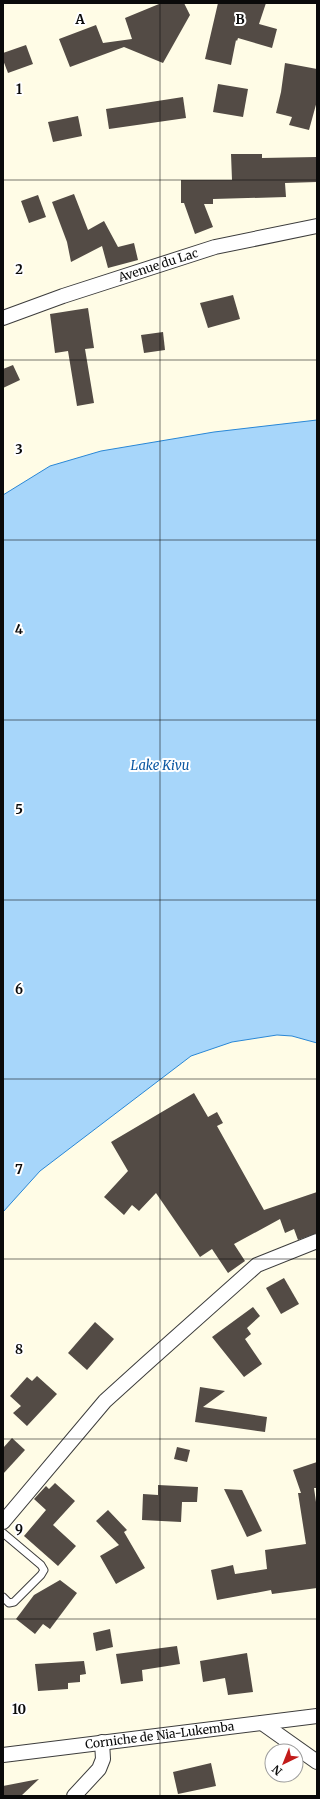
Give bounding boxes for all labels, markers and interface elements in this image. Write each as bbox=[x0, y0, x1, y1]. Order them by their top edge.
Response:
text: A bbox=[74, 11, 85, 28]
text: B bbox=[235, 11, 245, 28]
text: 1 bbox=[16, 81, 22, 98]
street label: Avenue du Lac bbox=[115, 245, 200, 285]
text: 2 bbox=[15, 261, 23, 278]
text: 3 bbox=[15, 441, 23, 458]
text: 4 bbox=[15, 621, 24, 638]
water label: Lake Kivu bbox=[131, 757, 190, 774]
text: 5 bbox=[15, 801, 23, 818]
text: 6 bbox=[15, 981, 23, 998]
text: 7 bbox=[15, 1161, 23, 1178]
text: 8 bbox=[15, 1341, 23, 1358]
text: 9 bbox=[15, 1521, 23, 1538]
text: 10 bbox=[12, 1701, 26, 1718]
street label: Corniche de Nia-Lukemba bbox=[84, 1718, 236, 1752]
north arrow bbox=[264, 1743, 304, 1783]
text: N bbox=[269, 1762, 285, 1778]

